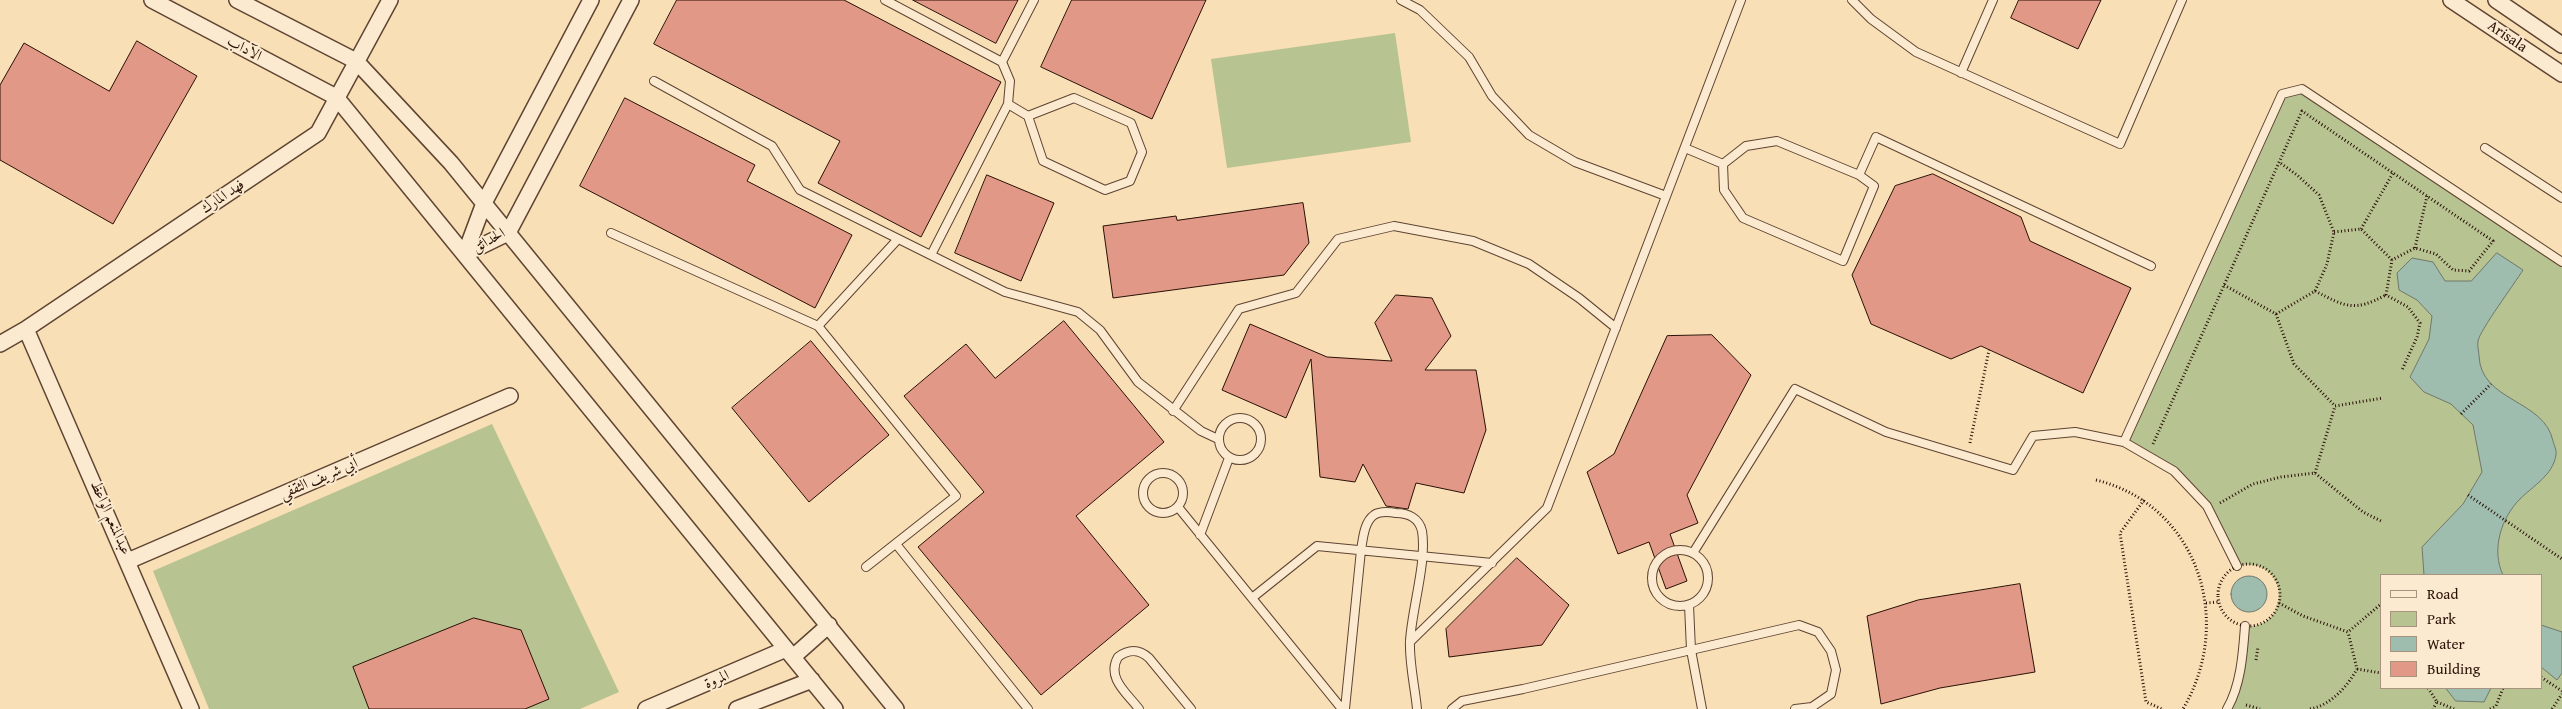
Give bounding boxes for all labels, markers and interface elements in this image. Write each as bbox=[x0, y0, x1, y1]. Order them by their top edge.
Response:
street label: Arisala bbox=[2484, 17, 2530, 57]
street label: الآداب bbox=[224, 32, 264, 66]
street label: فهد المارك bbox=[198, 176, 248, 218]
street label: الحدائق bbox=[469, 224, 509, 258]
street label: أبي شريف الثقفي bbox=[277, 454, 361, 504]
street label: عبدالمنعم الواعظ bbox=[86, 478, 134, 558]
legend bbox=[2380, 574, 2542, 689]
text: Road bbox=[2427, 583, 2458, 604]
text: Park bbox=[2427, 608, 2456, 629]
text: Water bbox=[2427, 633, 2465, 654]
text: Building bbox=[2427, 658, 2480, 679]
street label: المروة bbox=[702, 667, 732, 693]

